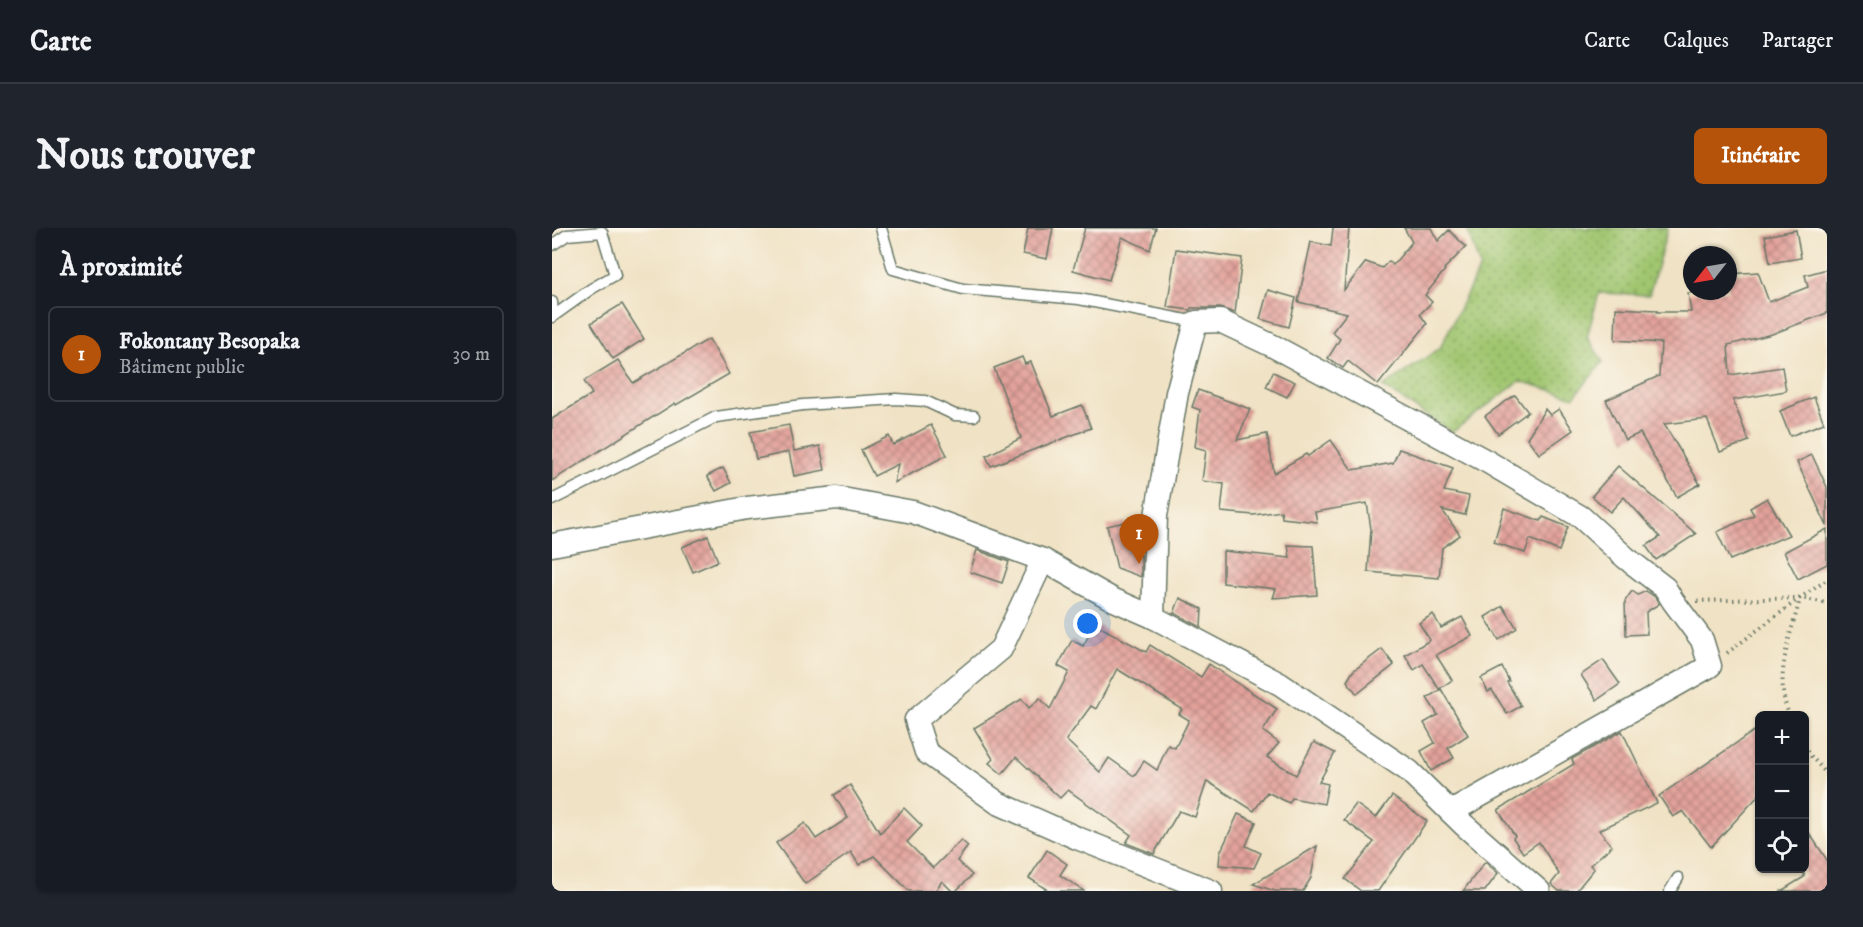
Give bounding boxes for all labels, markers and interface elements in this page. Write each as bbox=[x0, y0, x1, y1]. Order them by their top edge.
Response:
text: Carte bbox=[30, 24, 92, 59]
text: Carte bbox=[1584, 28, 1630, 54]
text: Calques bbox=[1663, 28, 1729, 54]
text: Partager bbox=[1762, 28, 1833, 54]
button: Itinéraire bbox=[1694, 128, 1827, 184]
text: Nous trouver bbox=[36, 130, 255, 182]
north arrow bbox=[1683, 246, 1737, 300]
text: À proximité bbox=[60, 251, 182, 284]
text: Fokontany Besopaka bbox=[119, 328, 300, 355]
text: 1 bbox=[78, 342, 85, 367]
text: 30 m bbox=[452, 342, 490, 367]
text: Bâtiment public bbox=[119, 355, 245, 380]
pin: 1 bbox=[1120, 514, 1158, 564]
your location bbox=[1073, 609, 1102, 638]
map controls bbox=[1755, 711, 1809, 873]
button: + bbox=[1755, 711, 1809, 765]
button: − bbox=[1755, 765, 1809, 819]
button: locate bbox=[1755, 819, 1809, 873]

